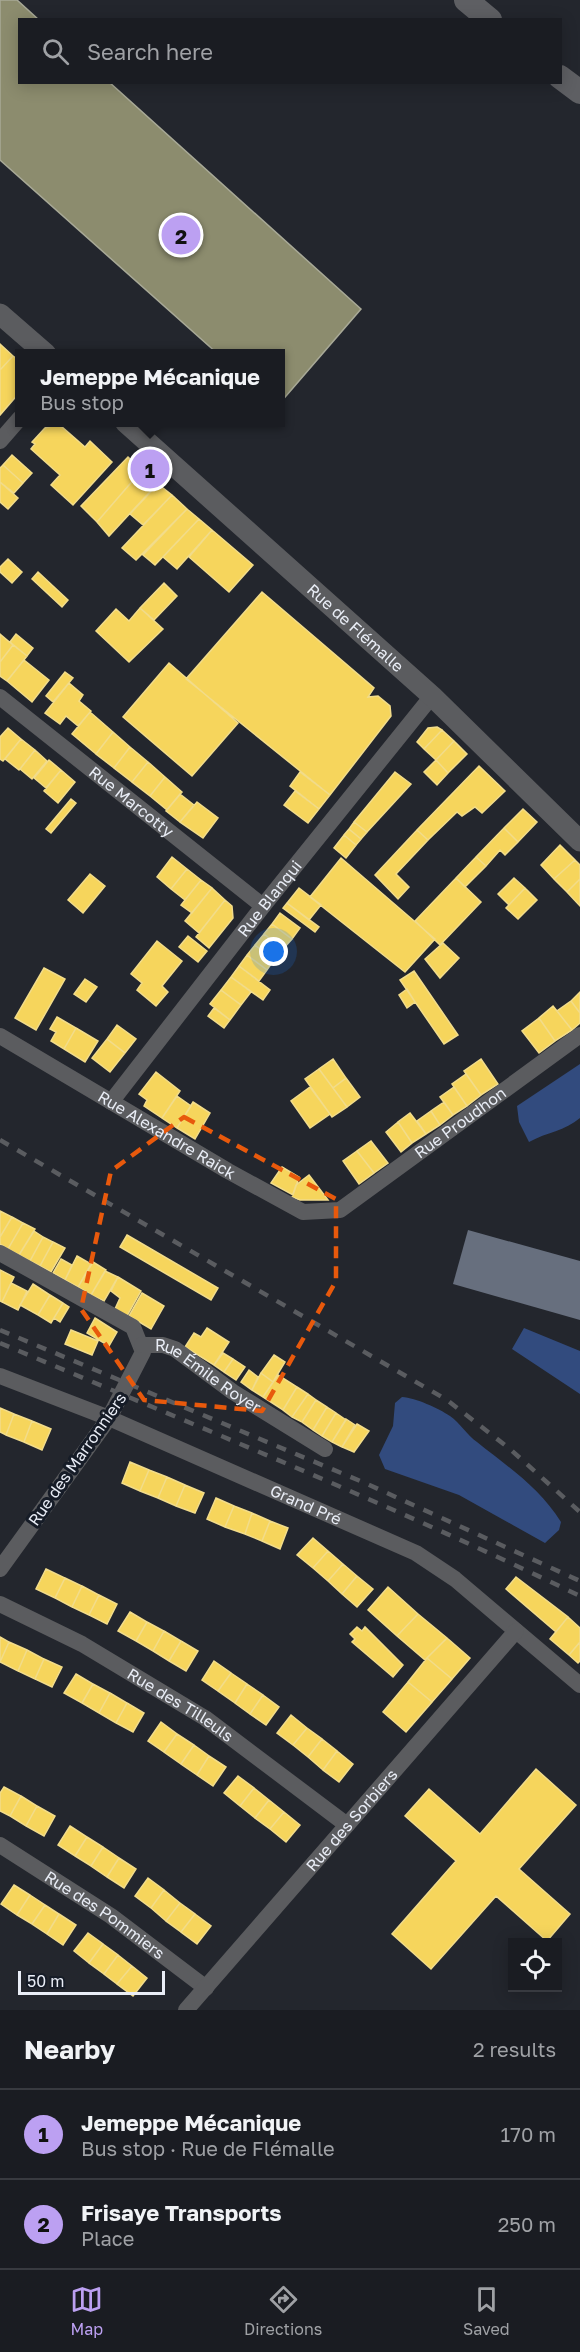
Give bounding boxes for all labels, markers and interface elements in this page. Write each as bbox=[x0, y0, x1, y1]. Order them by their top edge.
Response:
search box bbox=[18, 18, 562, 84]
icon: search bbox=[39, 35, 72, 68]
text: Search here bbox=[87, 38, 213, 65]
pin: 2 bbox=[162, 212, 201, 258]
popup bbox=[15, 349, 285, 427]
text: Jemeppe Mécanique bbox=[40, 363, 260, 390]
text: Bus stop bbox=[40, 390, 124, 414]
pin: 1 bbox=[130, 446, 170, 492]
street label: Rue de Flémalle bbox=[303, 579, 408, 676]
street label: Rue Marcotty bbox=[85, 762, 178, 841]
street label: Rue Blanqui bbox=[233, 856, 306, 941]
your location bbox=[259, 937, 288, 966]
street label: Rue Proudhon bbox=[410, 1082, 510, 1163]
street label: Rue Alexandre Raick bbox=[94, 1086, 239, 1183]
street label: Rue Émile Royer bbox=[155, 1335, 265, 1417]
street label: Rue des Marronniers bbox=[24, 1389, 130, 1529]
street label: Grand Pré bbox=[267, 1480, 345, 1529]
street label: Rue des Tilleuls bbox=[124, 1664, 238, 1746]
street label: Rue des Sorbiers bbox=[301, 1765, 402, 1875]
street label: Rue des Pommiers bbox=[41, 1866, 169, 1963]
map controls bbox=[508, 1938, 562, 1992]
button: locate bbox=[508, 1938, 562, 1992]
scale bar bbox=[18, 1968, 165, 1996]
text: 50 m bbox=[27, 1971, 64, 1991]
text: Nearby bbox=[24, 2034, 115, 2065]
text: 2 results bbox=[473, 2037, 556, 2061]
text: Jemeppe Mécanique bbox=[81, 2109, 301, 2136]
text: 1 bbox=[38, 2122, 49, 2146]
text: 170 m bbox=[501, 2122, 556, 2146]
text: Bus stop · Rue de Flémalle bbox=[81, 2136, 335, 2160]
text: Frisaye Transports bbox=[81, 2199, 282, 2226]
text: 2 bbox=[37, 2212, 50, 2236]
text: 250 m bbox=[498, 2212, 556, 2236]
text: Place bbox=[81, 2226, 134, 2250]
tab: Map bbox=[70, 2283, 103, 2339]
tab: Directions bbox=[244, 2283, 322, 2339]
tab: Saved bbox=[463, 2283, 510, 2339]

